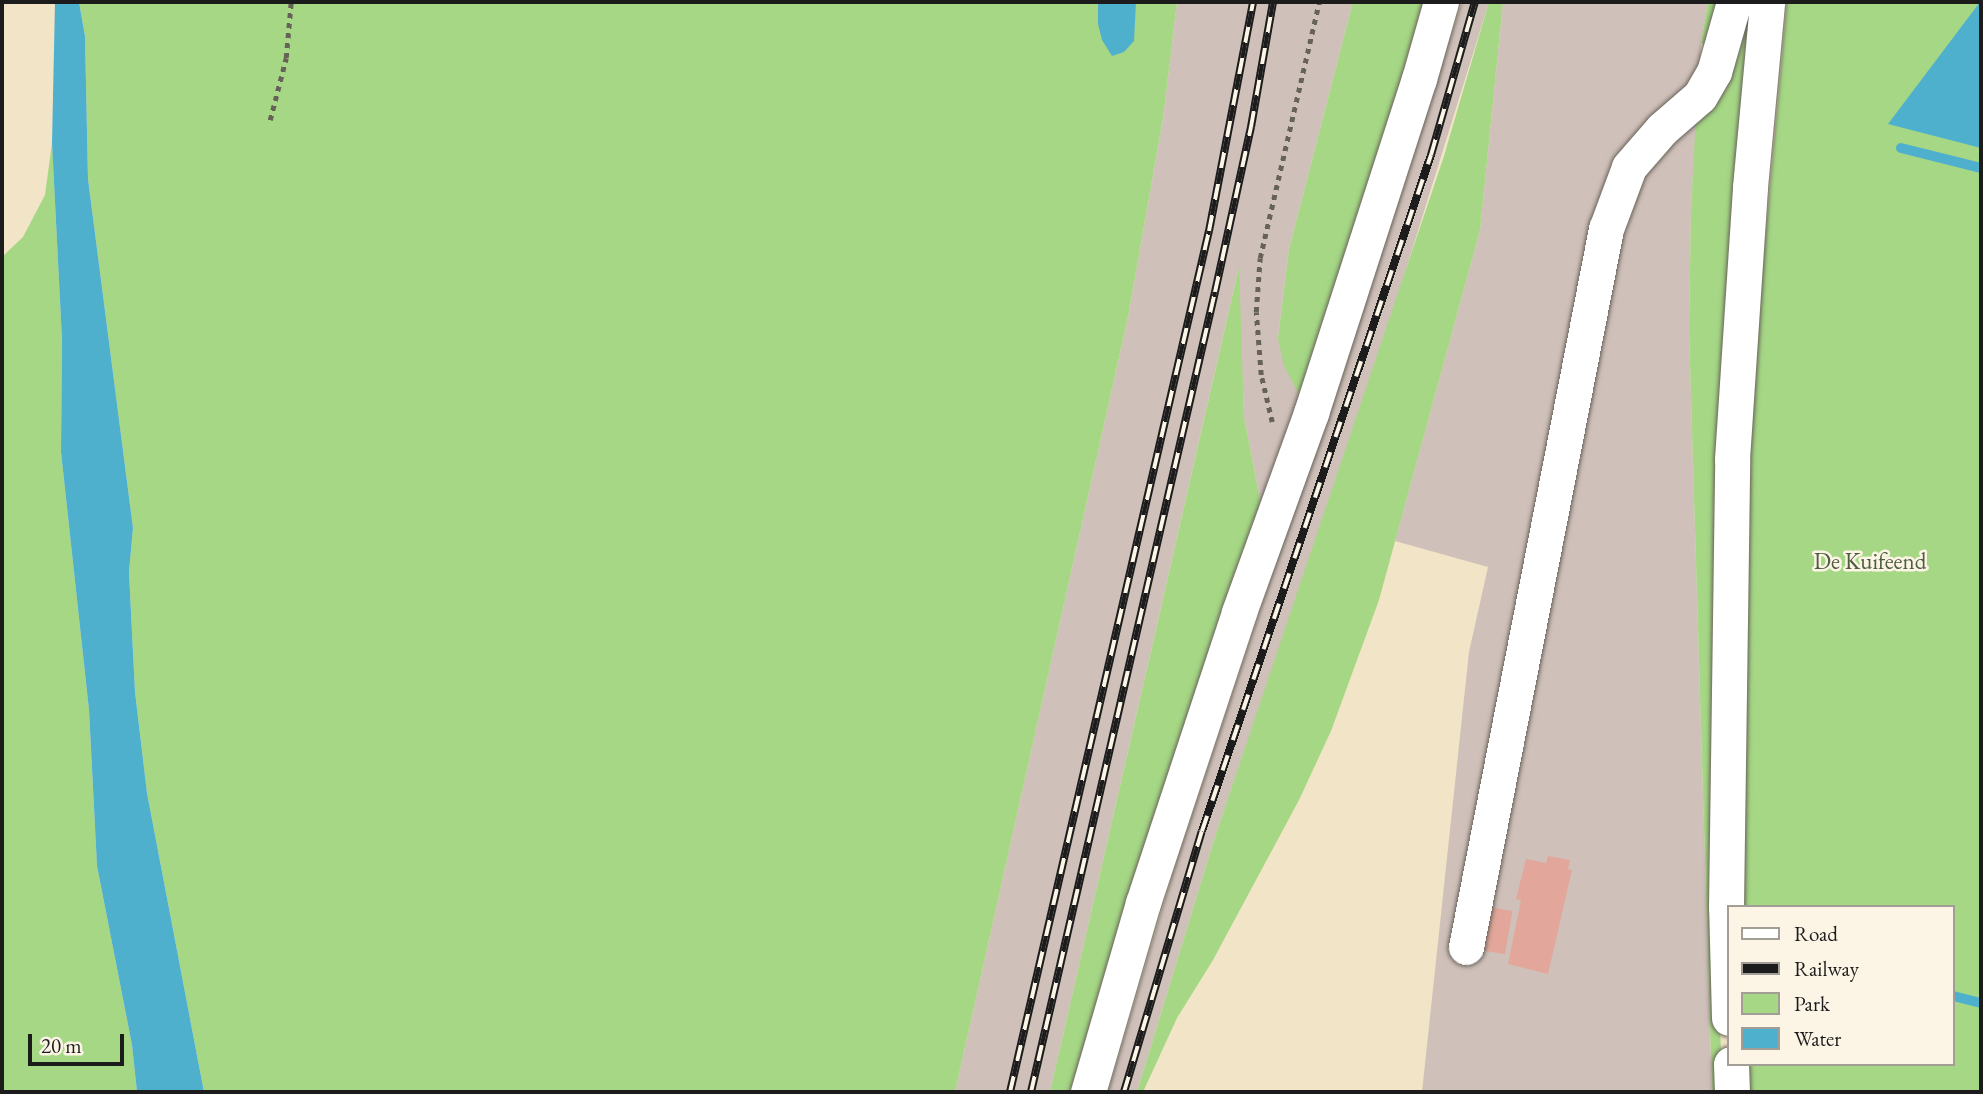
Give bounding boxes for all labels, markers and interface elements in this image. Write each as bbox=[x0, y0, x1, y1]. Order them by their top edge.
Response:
park label: De Kuifeend bbox=[1814, 547, 1926, 575]
legend bbox=[1728, 905, 1955, 1066]
text: Road bbox=[1794, 920, 1838, 947]
text: Railway bbox=[1794, 955, 1859, 982]
text: Park bbox=[1794, 990, 1830, 1017]
scale bar bbox=[32, 1020, 128, 1064]
text: Water bbox=[1794, 1025, 1841, 1052]
text: 20 m bbox=[41, 1032, 82, 1059]

